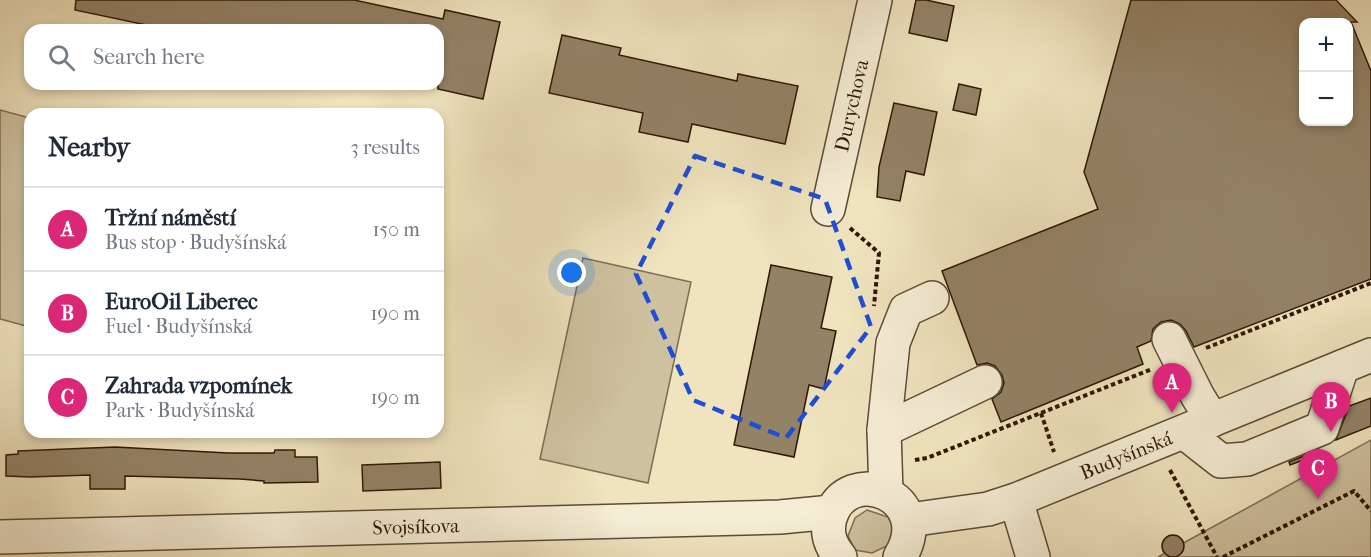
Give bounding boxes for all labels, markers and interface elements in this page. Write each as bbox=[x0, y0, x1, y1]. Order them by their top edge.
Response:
map controls bbox=[1299, 18, 1353, 126]
button: + bbox=[1299, 18, 1353, 72]
search box bbox=[24, 24, 444, 90]
icon: search bbox=[45, 41, 78, 74]
text: Search here bbox=[93, 44, 205, 70]
street label: Durychova bbox=[830, 56, 873, 154]
button: − bbox=[1299, 72, 1353, 126]
text: Nearby bbox=[48, 132, 130, 163]
text: 3 results bbox=[351, 136, 420, 159]
text: Tržní náměstí bbox=[105, 205, 236, 231]
text: A bbox=[61, 218, 74, 241]
text: 150 m bbox=[372, 218, 420, 241]
text: Bus stop · Budyšínská bbox=[105, 231, 286, 254]
your location bbox=[557, 258, 586, 287]
text: EuroOil Liberec bbox=[105, 289, 258, 315]
text: B bbox=[61, 302, 74, 325]
text: 190 m bbox=[370, 302, 420, 325]
text: Fuel · Budyšínská bbox=[105, 315, 252, 338]
pin: A bbox=[1152, 364, 1192, 413]
text: Zahrada vzpomínek bbox=[105, 373, 292, 399]
pin: B bbox=[1312, 382, 1350, 432]
text: C bbox=[61, 386, 74, 409]
text: 190 m bbox=[370, 386, 420, 409]
text: Park · Budyšínská bbox=[105, 399, 255, 422]
street label: Budyšínská bbox=[1077, 426, 1176, 485]
pin: C bbox=[1298, 450, 1338, 499]
street label: Svojsíkova bbox=[372, 514, 460, 539]

